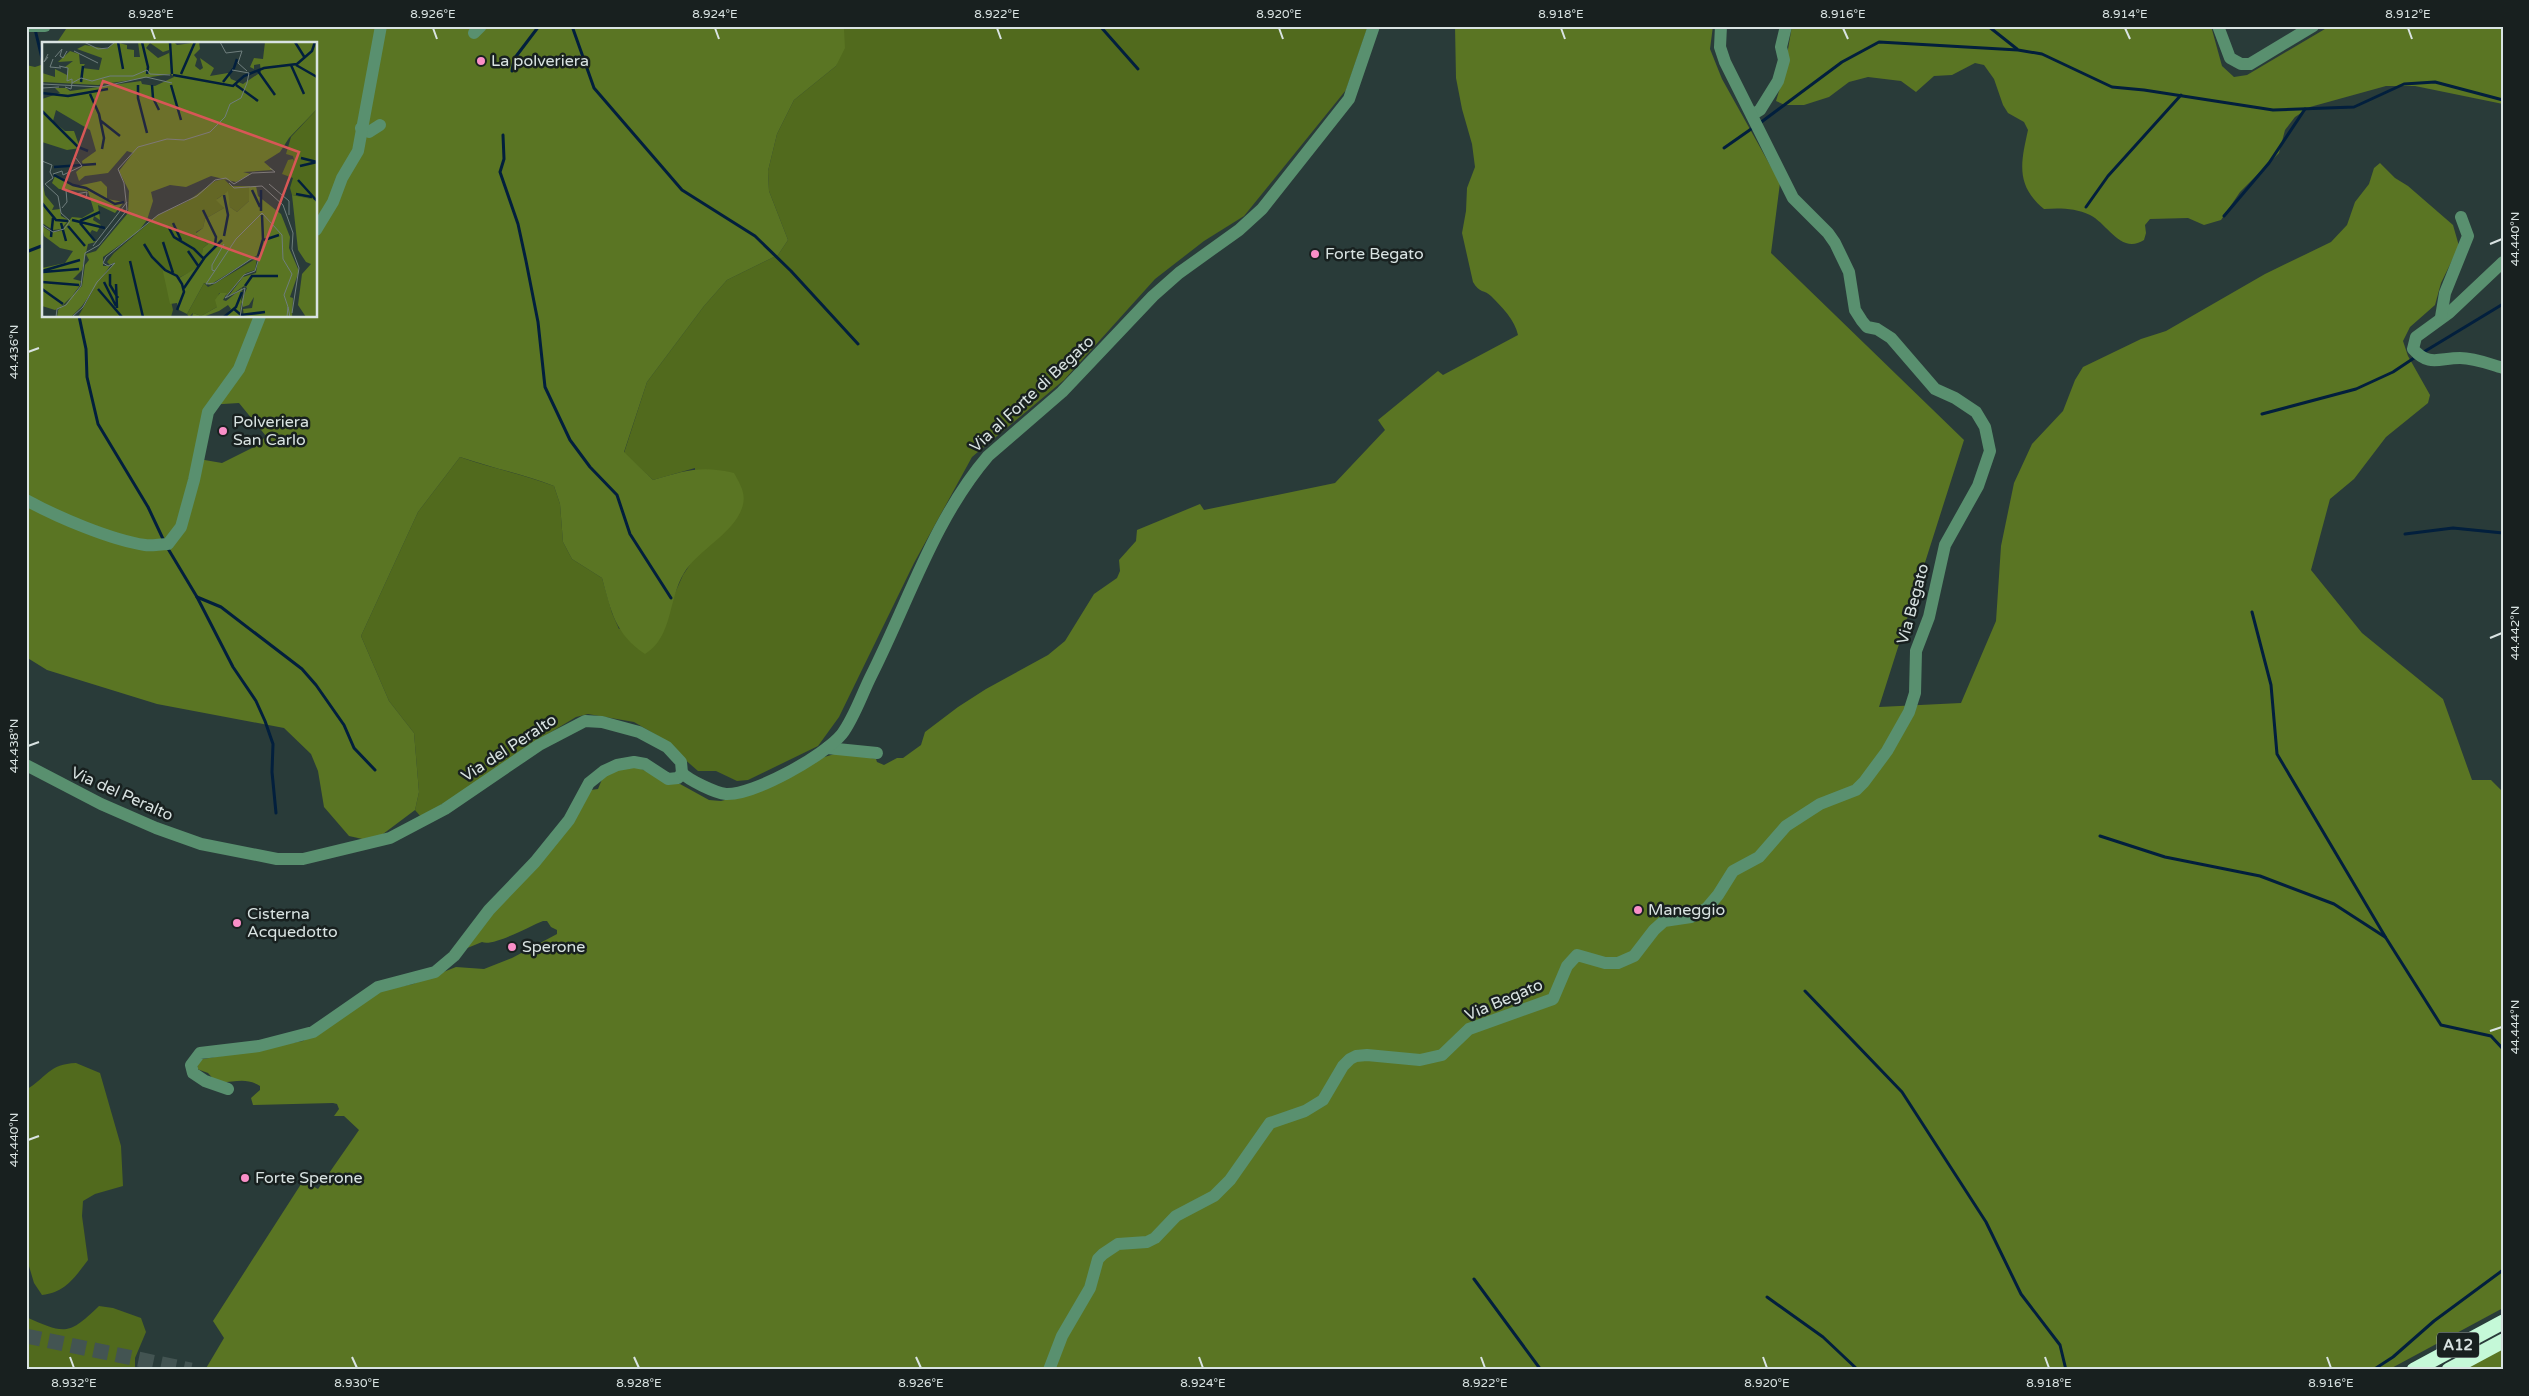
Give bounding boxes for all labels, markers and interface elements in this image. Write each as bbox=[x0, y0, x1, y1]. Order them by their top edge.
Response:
text: 8.928°E bbox=[128, 7, 174, 21]
text: 8.926°E bbox=[410, 7, 456, 21]
text: 8.924°E bbox=[692, 7, 738, 21]
text: 8.922°E bbox=[974, 7, 1020, 21]
text: 8.920°E bbox=[1256, 7, 1302, 21]
text: 8.918°E bbox=[1538, 7, 1584, 21]
text: 8.916°E bbox=[1820, 7, 1866, 21]
text: 8.914°E bbox=[2102, 7, 2148, 21]
text: 8.912°E bbox=[2385, 7, 2431, 21]
inset map bbox=[42, 42, 318, 318]
place label: La polveriera bbox=[491, 51, 589, 71]
marker: La polveriera bbox=[475, 55, 487, 67]
text: 44.440°N bbox=[2508, 212, 2522, 266]
place label: Forte Begato bbox=[1325, 244, 1424, 264]
marker: Forte Begato bbox=[1309, 248, 1321, 260]
text: 44.436°N bbox=[7, 325, 21, 379]
street label: Via al Forte di Begato bbox=[966, 331, 1098, 457]
place label: Polveriera San Carlo bbox=[233, 412, 309, 450]
marker: Polveriera San Carlo bbox=[217, 425, 229, 437]
street label: Via Begato bbox=[1893, 561, 1933, 647]
text: 44.442°N bbox=[2508, 606, 2522, 660]
street label: Via del Peralto bbox=[458, 710, 560, 786]
text: 44.438°N bbox=[7, 719, 21, 773]
street label: Via del Peralto bbox=[68, 763, 176, 825]
place label: Maneggio bbox=[1648, 900, 1725, 920]
place label: Cisterna Acquedotto bbox=[247, 904, 338, 942]
marker: Maneggio bbox=[1632, 904, 1644, 916]
marker: Cisterna Acquedotto bbox=[231, 917, 243, 929]
place label: Sperone bbox=[522, 937, 585, 957]
marker: Sperone bbox=[506, 941, 518, 953]
street label: Via Begato bbox=[1462, 975, 1546, 1025]
text: 44.444°N bbox=[2508, 1000, 2522, 1054]
text: 44.440°N bbox=[7, 1113, 21, 1167]
place label: Forte Sperone bbox=[255, 1168, 362, 1188]
marker: Forte Sperone bbox=[239, 1172, 251, 1184]
road number: A12 bbox=[2437, 1332, 2479, 1358]
text: 8.932°E bbox=[51, 1376, 97, 1390]
text: 8.930°E bbox=[334, 1376, 380, 1390]
text: 8.928°E bbox=[616, 1376, 662, 1390]
text: 8.926°E bbox=[898, 1376, 944, 1390]
text: 8.924°E bbox=[1180, 1376, 1226, 1390]
text: 8.922°E bbox=[1462, 1376, 1508, 1390]
text: 8.920°E bbox=[1744, 1376, 1790, 1390]
text: 8.918°E bbox=[2026, 1376, 2072, 1390]
text: 8.916°E bbox=[2308, 1376, 2354, 1390]

